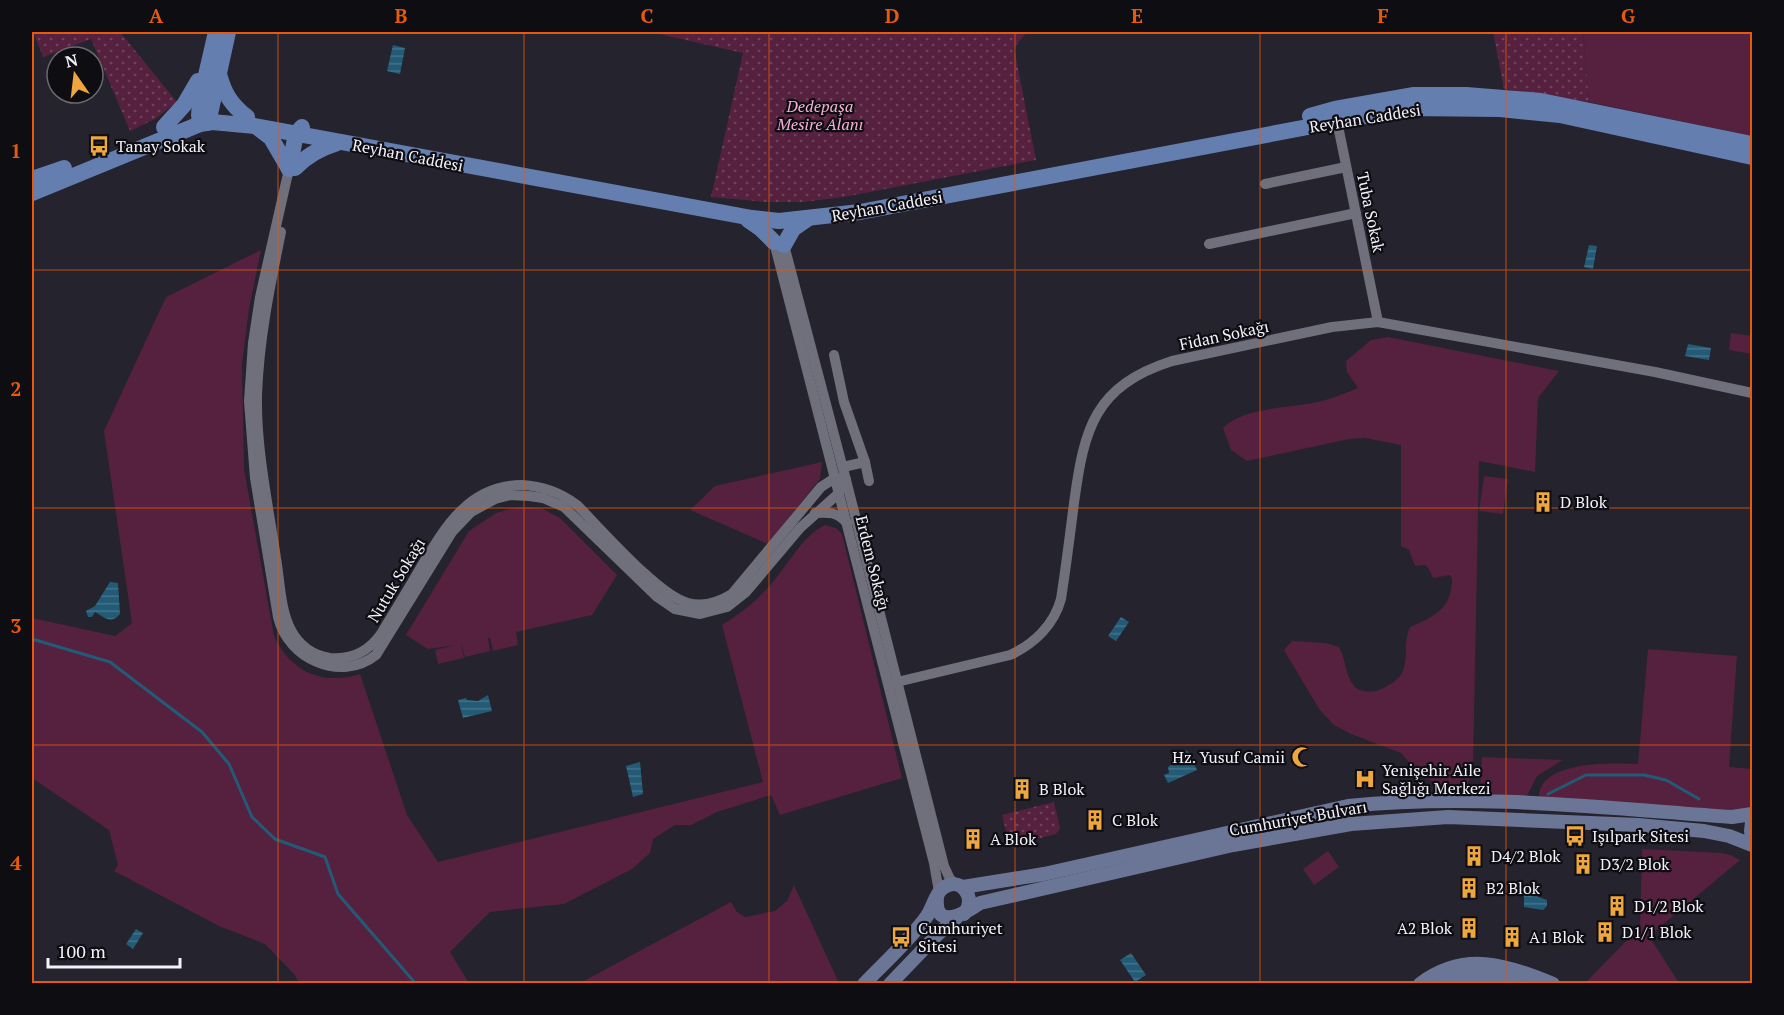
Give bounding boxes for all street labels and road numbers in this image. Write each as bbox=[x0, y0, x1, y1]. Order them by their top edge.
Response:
street label: Reyhan Caddesi bbox=[1308, 98, 1422, 138]
street label: Reyhan Caddesi bbox=[351, 133, 466, 177]
street label: Tuba Sokak bbox=[1352, 170, 1390, 255]
street label: Reyhan Caddesi bbox=[830, 185, 944, 227]
street label: Fidan Sokağı bbox=[1177, 315, 1271, 355]
street label: Erdem Sokağı bbox=[851, 513, 895, 613]
street label: Nutuk Sokağı bbox=[362, 533, 430, 626]
street label: Cumhuriyet Bulvarı bbox=[1227, 795, 1369, 841]

